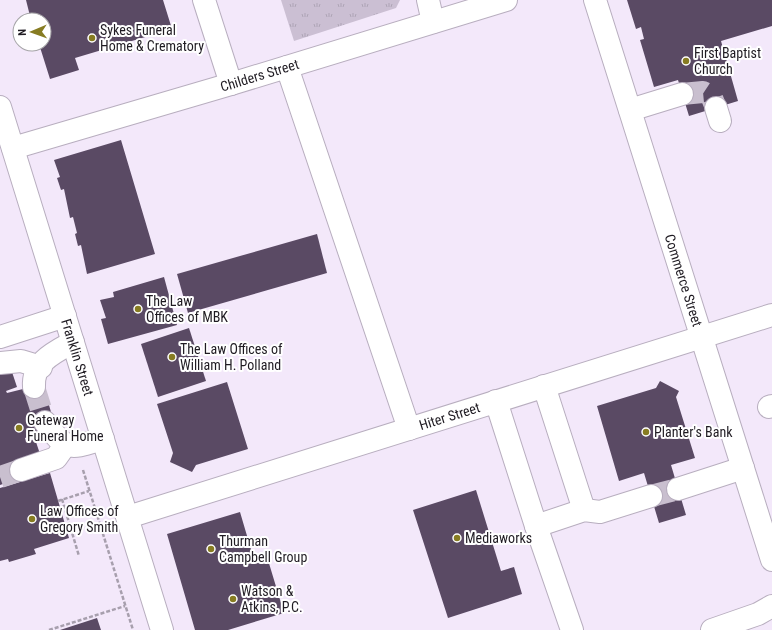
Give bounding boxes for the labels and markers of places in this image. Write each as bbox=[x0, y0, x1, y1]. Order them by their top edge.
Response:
place label: Sykes Funeral Home & Crematory bbox=[100, 22, 204, 54]
marker: Sykes Funeral Home & Crematory bbox=[87, 33, 97, 43]
place label: First Baptist Church bbox=[694, 45, 761, 77]
marker: First Baptist Church bbox=[681, 56, 691, 66]
place label: The Law Offices of MBK bbox=[146, 293, 228, 325]
marker: The Law Offices of MBK bbox=[133, 304, 143, 314]
place label: The Law Offices of William H. Polland bbox=[180, 341, 283, 373]
marker: The Law Offices of William H. Polland bbox=[167, 352, 177, 362]
place label: Gateway Funeral Home bbox=[27, 412, 104, 444]
marker: Gateway Funeral Home bbox=[14, 423, 24, 433]
place label: Planter's Bank bbox=[654, 424, 733, 440]
marker: Planter's Bank bbox=[641, 427, 651, 437]
place label: Law Offices of Gregory Smith bbox=[40, 503, 119, 535]
marker: Law Offices of Gregory Smith bbox=[27, 514, 37, 524]
place label: Mediaworks bbox=[465, 530, 532, 546]
place label: Thurman Campbell Group bbox=[219, 533, 307, 565]
marker: Mediaworks bbox=[452, 533, 462, 543]
marker: Thurman Campbell Group bbox=[206, 544, 216, 554]
place label: Watson & Atkins, P.C. bbox=[241, 583, 303, 615]
marker: Watson & Atkins, P.C. bbox=[228, 594, 238, 604]

